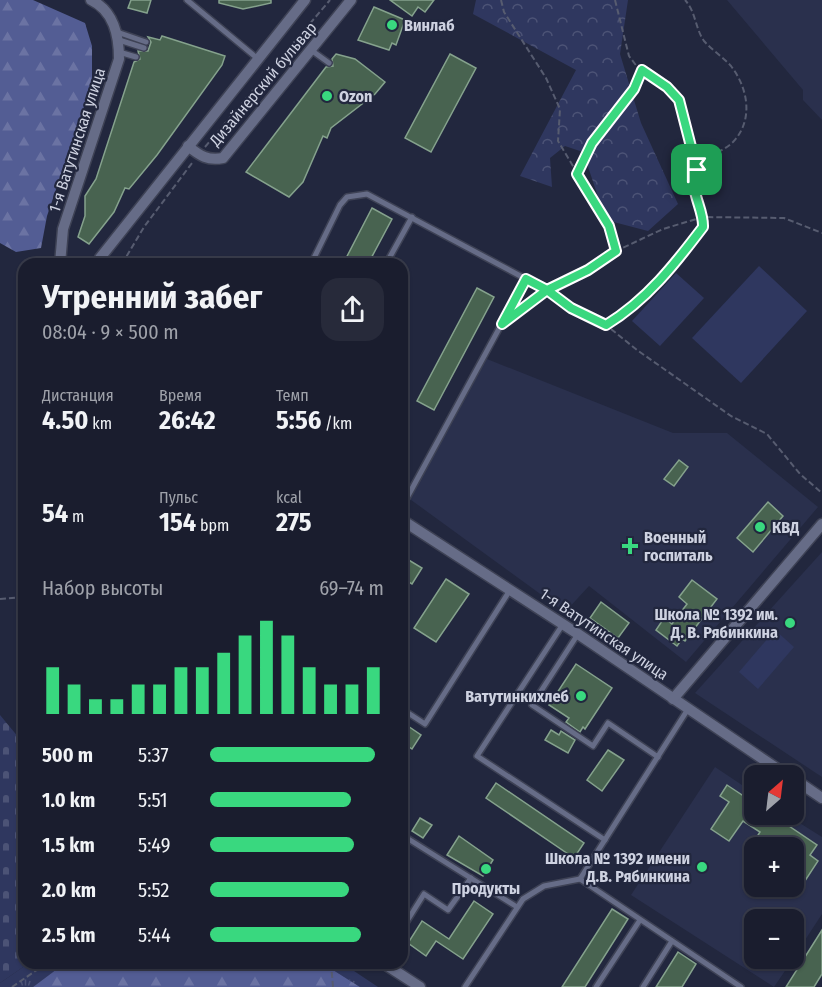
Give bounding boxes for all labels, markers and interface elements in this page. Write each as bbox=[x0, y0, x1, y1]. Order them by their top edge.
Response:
place label: Винлаб bbox=[404, 16, 455, 35]
street label: Дизайнерский бульвар bbox=[205, 18, 320, 151]
marker: Винлаб bbox=[385, 18, 399, 32]
street label: 1-я Ватутинская улица bbox=[45, 65, 109, 215]
place label: Ozon bbox=[339, 87, 372, 106]
marker: Ozon bbox=[320, 89, 334, 103]
pin bbox=[671, 144, 722, 195]
icon: arrive bbox=[680, 153, 713, 186]
text: Утренний забег bbox=[42, 277, 262, 317]
button: share bbox=[321, 278, 384, 341]
text: 08:04 · 9 × 500 m bbox=[42, 320, 179, 344]
text: Дистанция bbox=[42, 386, 114, 405]
text: Время bbox=[159, 386, 202, 405]
text: Темп bbox=[276, 386, 309, 405]
text: 4.50 bbox=[42, 405, 89, 436]
text: 26:42 bbox=[159, 405, 216, 436]
text: 5:56 bbox=[276, 405, 321, 436]
text: km bbox=[89, 414, 112, 433]
text: /km bbox=[321, 414, 352, 433]
text: Пульс bbox=[159, 488, 198, 507]
text: kcal bbox=[276, 488, 302, 507]
text: 54 bbox=[42, 498, 68, 529]
text: m bbox=[68, 507, 84, 526]
text: 154 bbox=[159, 507, 196, 538]
text: 275 bbox=[276, 507, 312, 538]
text: bpm bbox=[196, 516, 229, 535]
place label: КВД bbox=[772, 518, 800, 537]
marker: КВД bbox=[753, 520, 767, 534]
place label: Военный госпиталь bbox=[644, 528, 713, 565]
marker: Военный госпиталь bbox=[621, 537, 639, 555]
text: Набор высоты bbox=[42, 576, 163, 600]
text: 69–74 m bbox=[319, 576, 384, 600]
street label: 1-я Ватутинская улица bbox=[536, 584, 672, 684]
place label: Школа № 1392 им. Д. В. Рябинкина bbox=[654, 605, 778, 642]
marker: Школа № 1392 им. Д. В. Рябинкина bbox=[783, 616, 797, 630]
place label: Ватутинкихлеб bbox=[465, 687, 569, 706]
marker: Ватутинкихлеб bbox=[574, 689, 588, 703]
text: 500 m bbox=[42, 743, 93, 767]
text: 5:37 bbox=[138, 743, 169, 767]
north arrow bbox=[744, 765, 804, 825]
map controls bbox=[744, 765, 804, 969]
text: 1.0 km bbox=[42, 788, 95, 812]
text: 5:51 bbox=[138, 788, 168, 812]
text: 1.5 km bbox=[42, 833, 95, 857]
text: 5:49 bbox=[138, 833, 170, 857]
button: + bbox=[744, 837, 804, 897]
place label: Школа № 1392 имени Д.В. Рябинкина bbox=[545, 849, 690, 886]
marker: Школа № 1392 имени Д.В. Рябинкина bbox=[695, 860, 709, 874]
marker: Продукты bbox=[479, 862, 493, 876]
text: 2.0 km bbox=[42, 878, 96, 902]
text: 5:52 bbox=[138, 878, 169, 902]
place label: Продукты bbox=[452, 879, 520, 898]
button: − bbox=[744, 909, 804, 969]
text: 2.5 km bbox=[42, 923, 95, 947]
text: 5:44 bbox=[138, 923, 171, 947]

